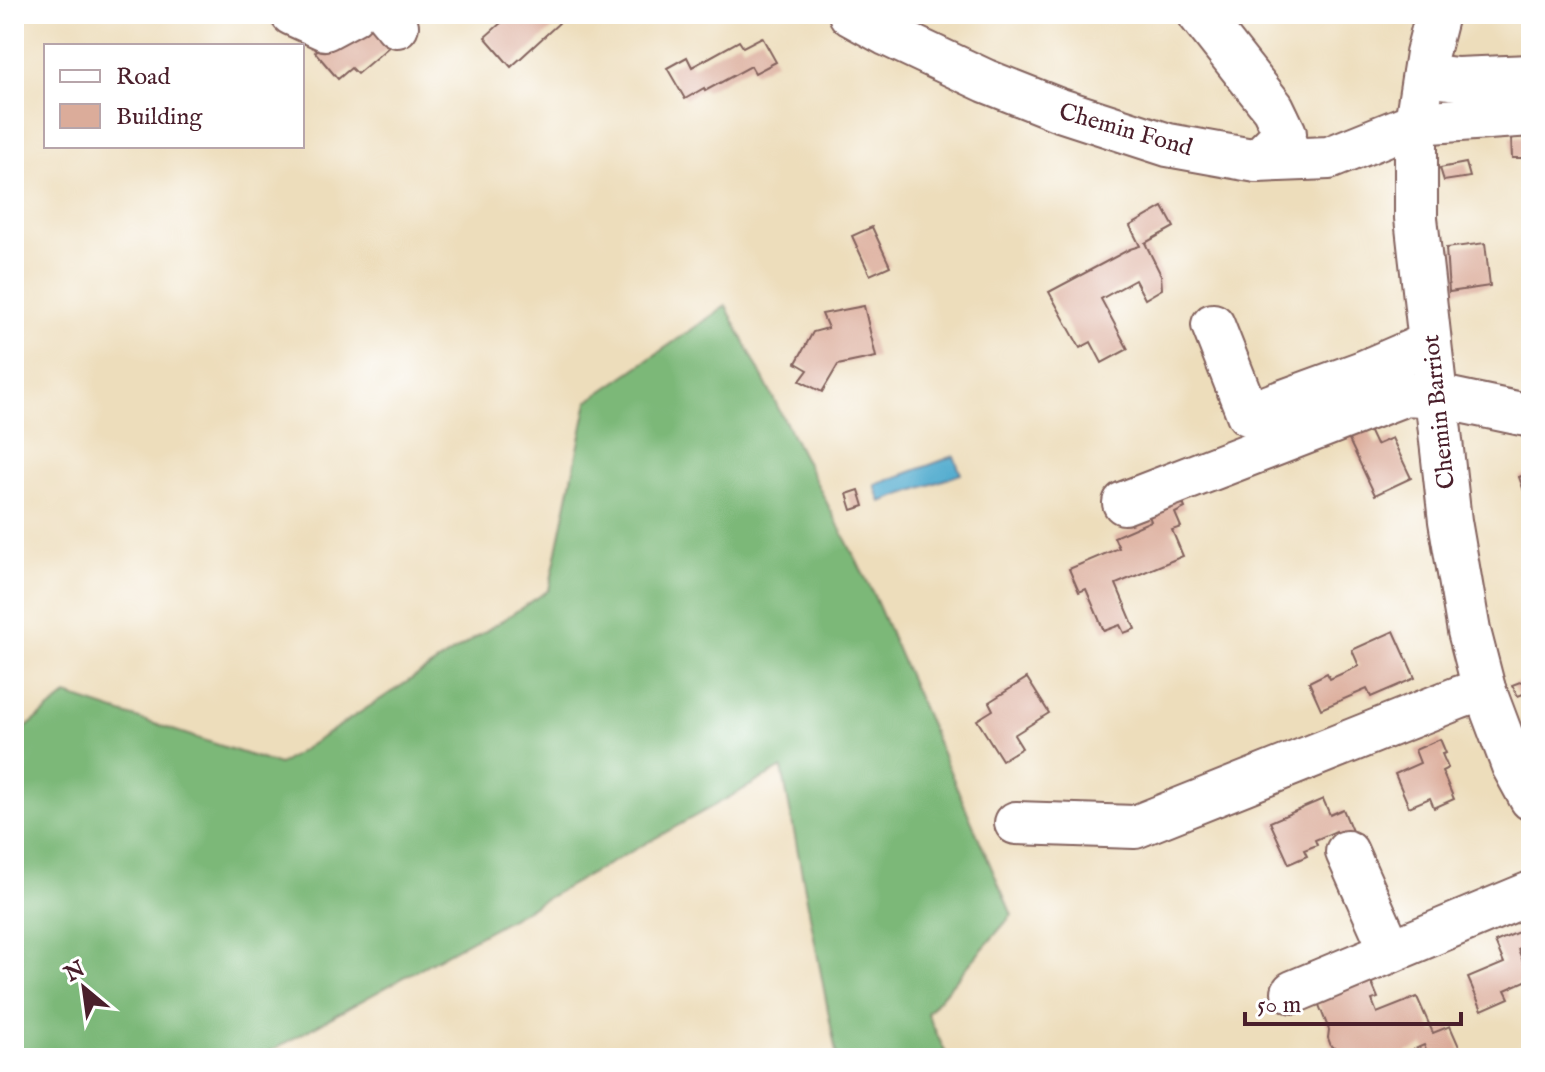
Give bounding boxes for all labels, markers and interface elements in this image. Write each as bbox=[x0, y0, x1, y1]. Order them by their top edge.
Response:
legend bbox=[44, 44, 304, 148]
text: Road bbox=[116, 62, 170, 93]
street label: Chemin Fond bbox=[1055, 97, 1196, 164]
text: Building bbox=[116, 102, 203, 133]
street label: Chemin Barriot bbox=[1416, 333, 1463, 491]
north arrow bbox=[44, 948, 124, 1028]
text: N bbox=[59, 955, 90, 990]
scale bar bbox=[1245, 976, 1461, 1026]
text: 50 m bbox=[1257, 990, 1301, 1021]

